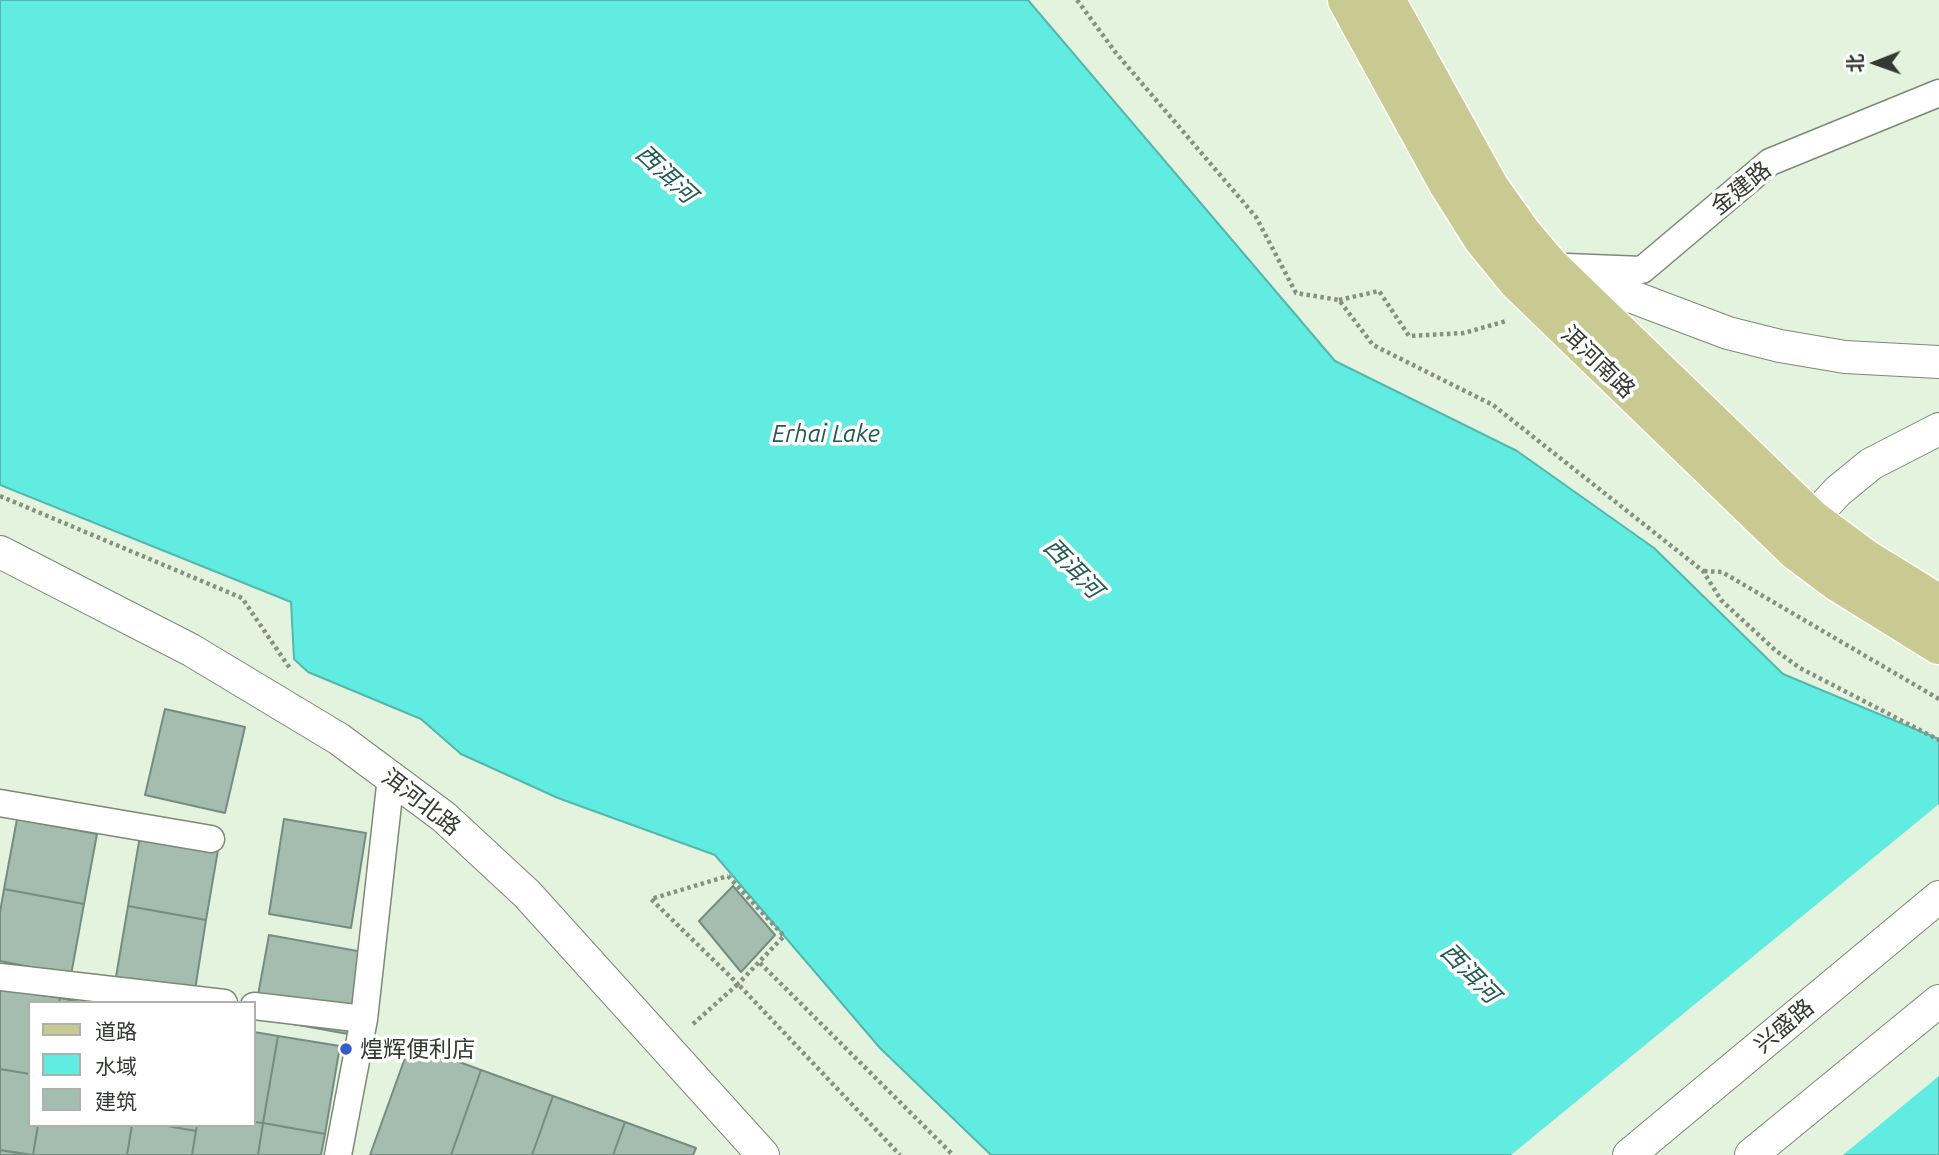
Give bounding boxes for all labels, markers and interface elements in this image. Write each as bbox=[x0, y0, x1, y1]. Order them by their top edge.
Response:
north arrow bbox=[1841, 28, 1911, 98]
text: 北 bbox=[1844, 54, 1866, 73]
water label: 西洱河 bbox=[630, 139, 702, 209]
street label: 金建路 bbox=[1706, 156, 1776, 220]
street label: 洱河南路 bbox=[1555, 320, 1641, 404]
water label: Erhai Lake bbox=[772, 420, 880, 448]
water label: 西洱河 bbox=[1038, 532, 1108, 604]
street label: 洱河北路 bbox=[376, 763, 466, 841]
water label: 西洱河 bbox=[1435, 937, 1505, 1009]
street label: 兴盛路 bbox=[1749, 993, 1819, 1059]
legend bbox=[28, 1001, 256, 1127]
text: 道路 bbox=[95, 1019, 137, 1043]
place label: 煌辉便利店 bbox=[360, 1035, 475, 1063]
marker: 煌辉便利店 bbox=[338, 1041, 354, 1057]
text: 水域 bbox=[95, 1054, 137, 1078]
text: 建筑 bbox=[95, 1089, 137, 1113]

